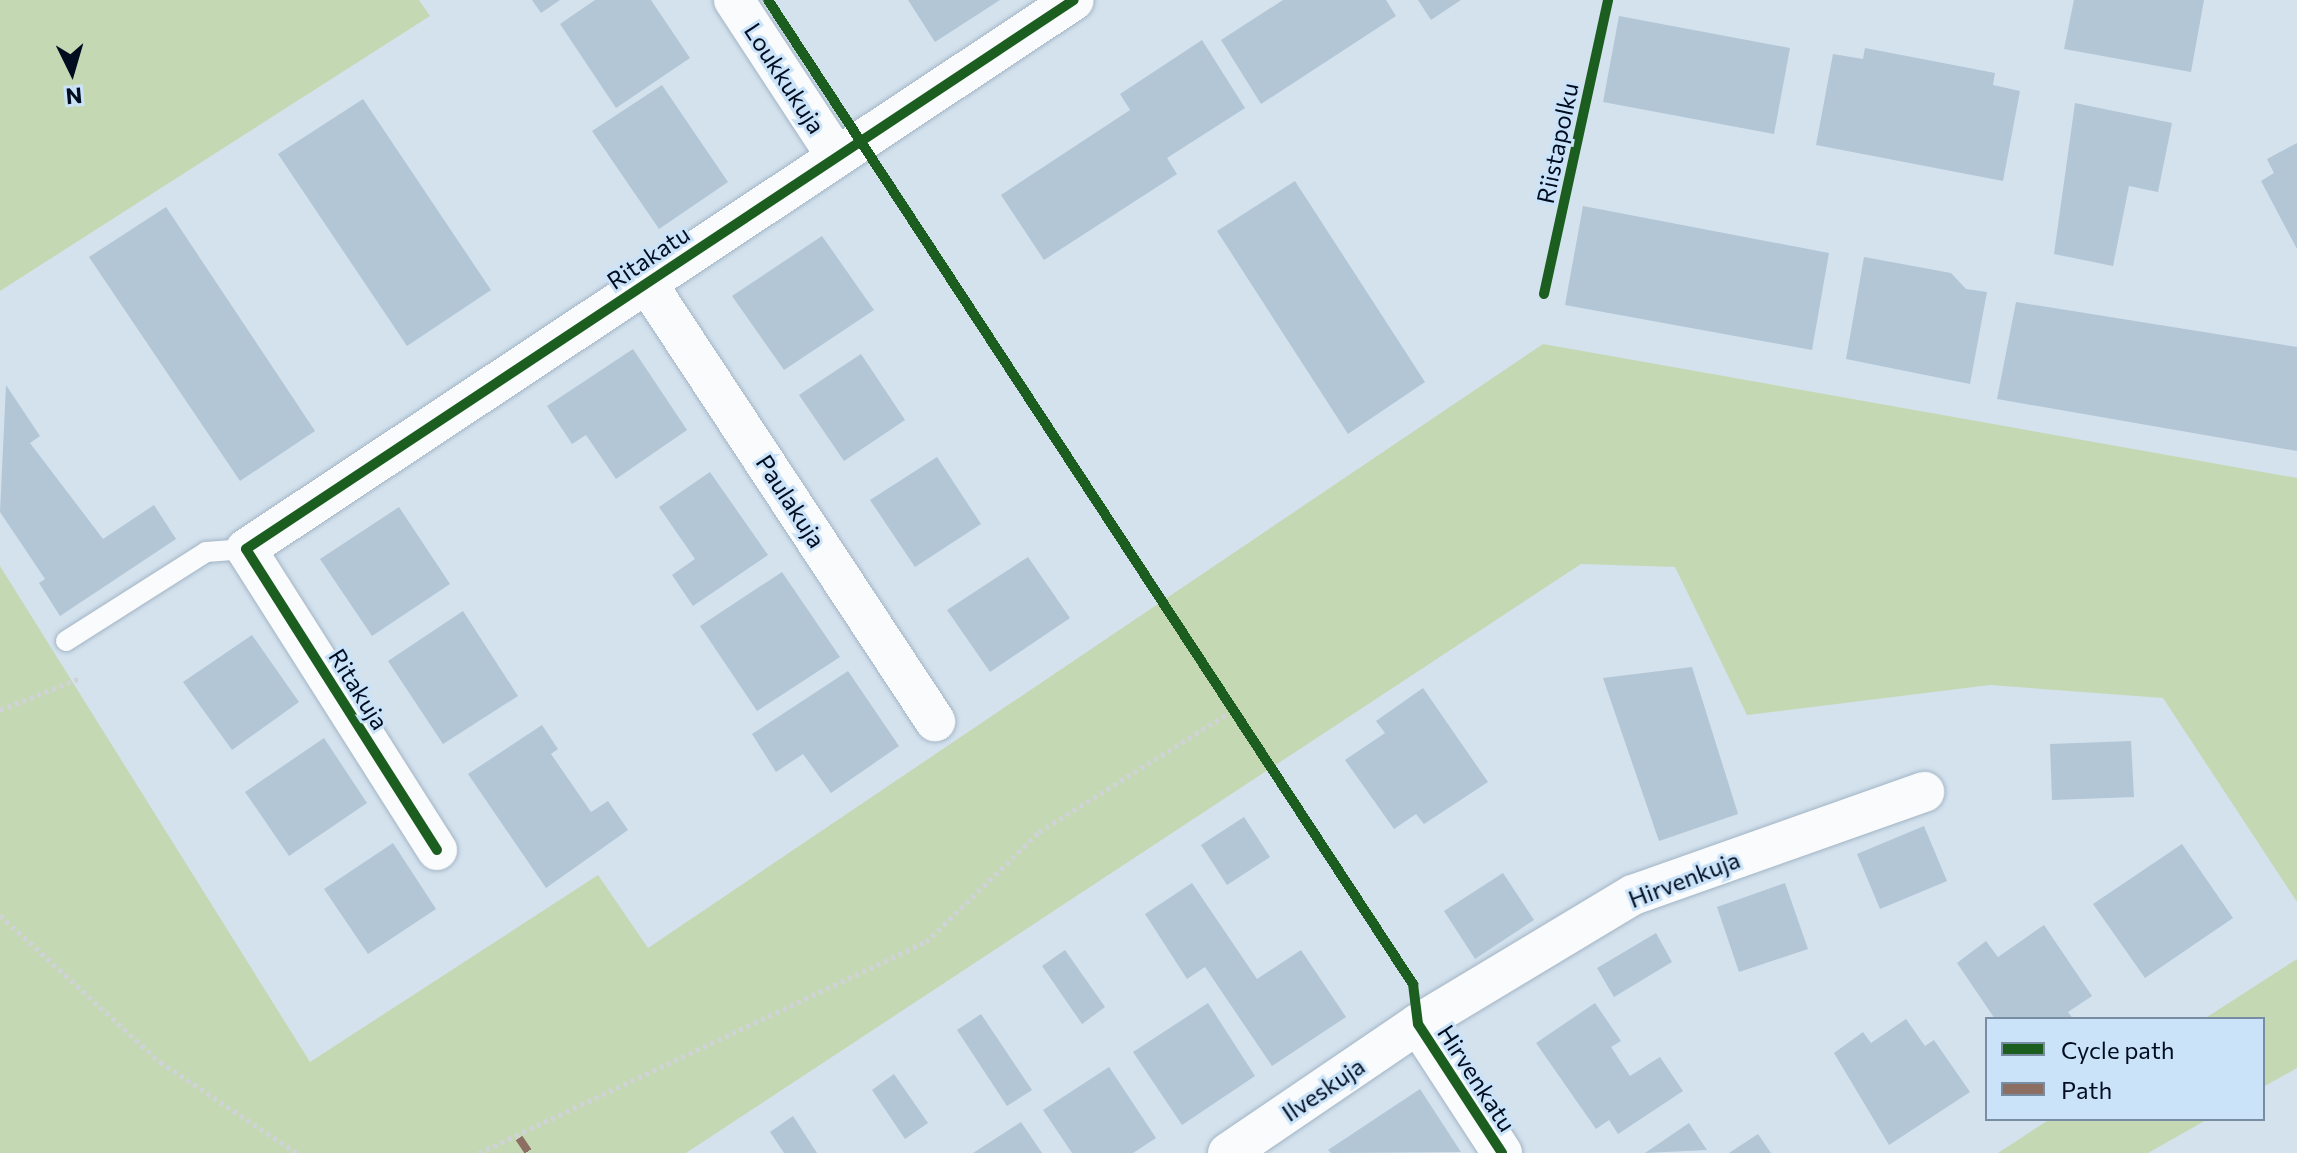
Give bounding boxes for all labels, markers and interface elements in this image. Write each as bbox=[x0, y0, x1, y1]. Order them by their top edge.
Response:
street label: Loukkukuja bbox=[739, 17, 831, 139]
north arrow bbox=[32, 32, 112, 112]
street label: Riistapolku bbox=[1530, 80, 1584, 206]
text: N bbox=[65, 82, 84, 111]
street label: Ritakatu bbox=[601, 219, 695, 295]
street label: Paulakuja bbox=[750, 449, 832, 553]
street label: Ritakuja bbox=[323, 643, 395, 735]
street label: Hirvenkuja bbox=[1624, 845, 1744, 913]
legend bbox=[1985, 1017, 2265, 1121]
street label: Hirvenkatu bbox=[1432, 1019, 1522, 1137]
text: Cycle path bbox=[2061, 1035, 2175, 1064]
street label: Ilveskuja bbox=[1276, 1051, 1370, 1127]
text: Path bbox=[2061, 1075, 2112, 1104]

